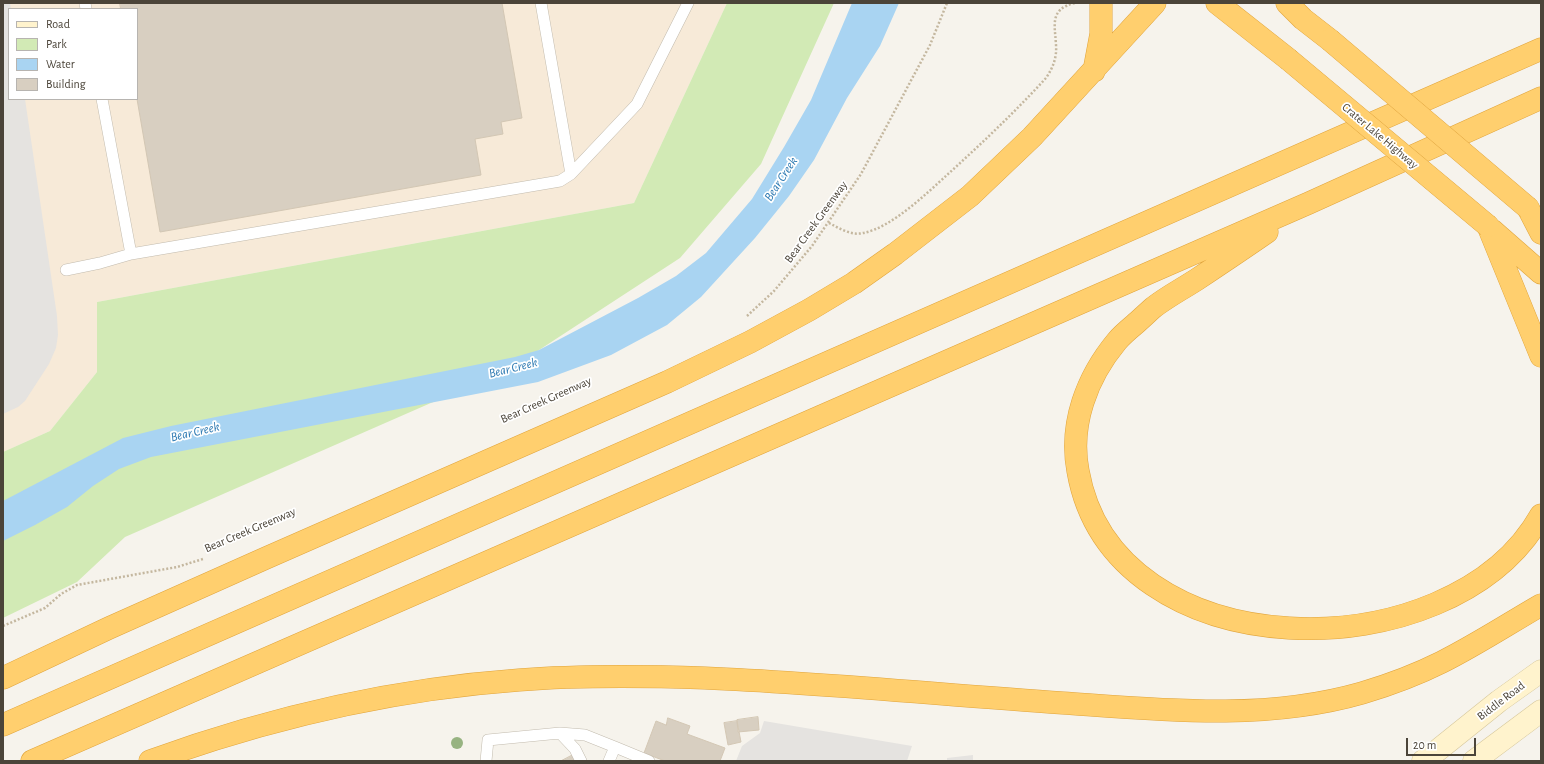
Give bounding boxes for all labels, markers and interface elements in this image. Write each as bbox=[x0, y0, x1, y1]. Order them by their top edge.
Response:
legend bbox=[8, 8, 138, 100]
text: Road bbox=[46, 18, 70, 30]
text: Park bbox=[46, 38, 67, 50]
text: Water bbox=[46, 58, 75, 70]
text: Building bbox=[46, 78, 86, 90]
street label: Crater Lake Highway bbox=[1339, 100, 1421, 172]
water label: Bear Creek bbox=[761, 154, 801, 204]
street label: Bear Creek Greenway bbox=[781, 178, 851, 266]
water label: Bear Creek bbox=[487, 354, 539, 382]
street label: Bear Creek Greenway bbox=[498, 374, 594, 426]
water label: Bear Creek bbox=[169, 419, 221, 445]
street label: Bear Creek Greenway bbox=[202, 504, 298, 556]
street label: Biddle Road bbox=[1474, 678, 1528, 724]
scale bar bbox=[1408, 730, 1478, 756]
text: 20 m bbox=[1413, 739, 1436, 751]

